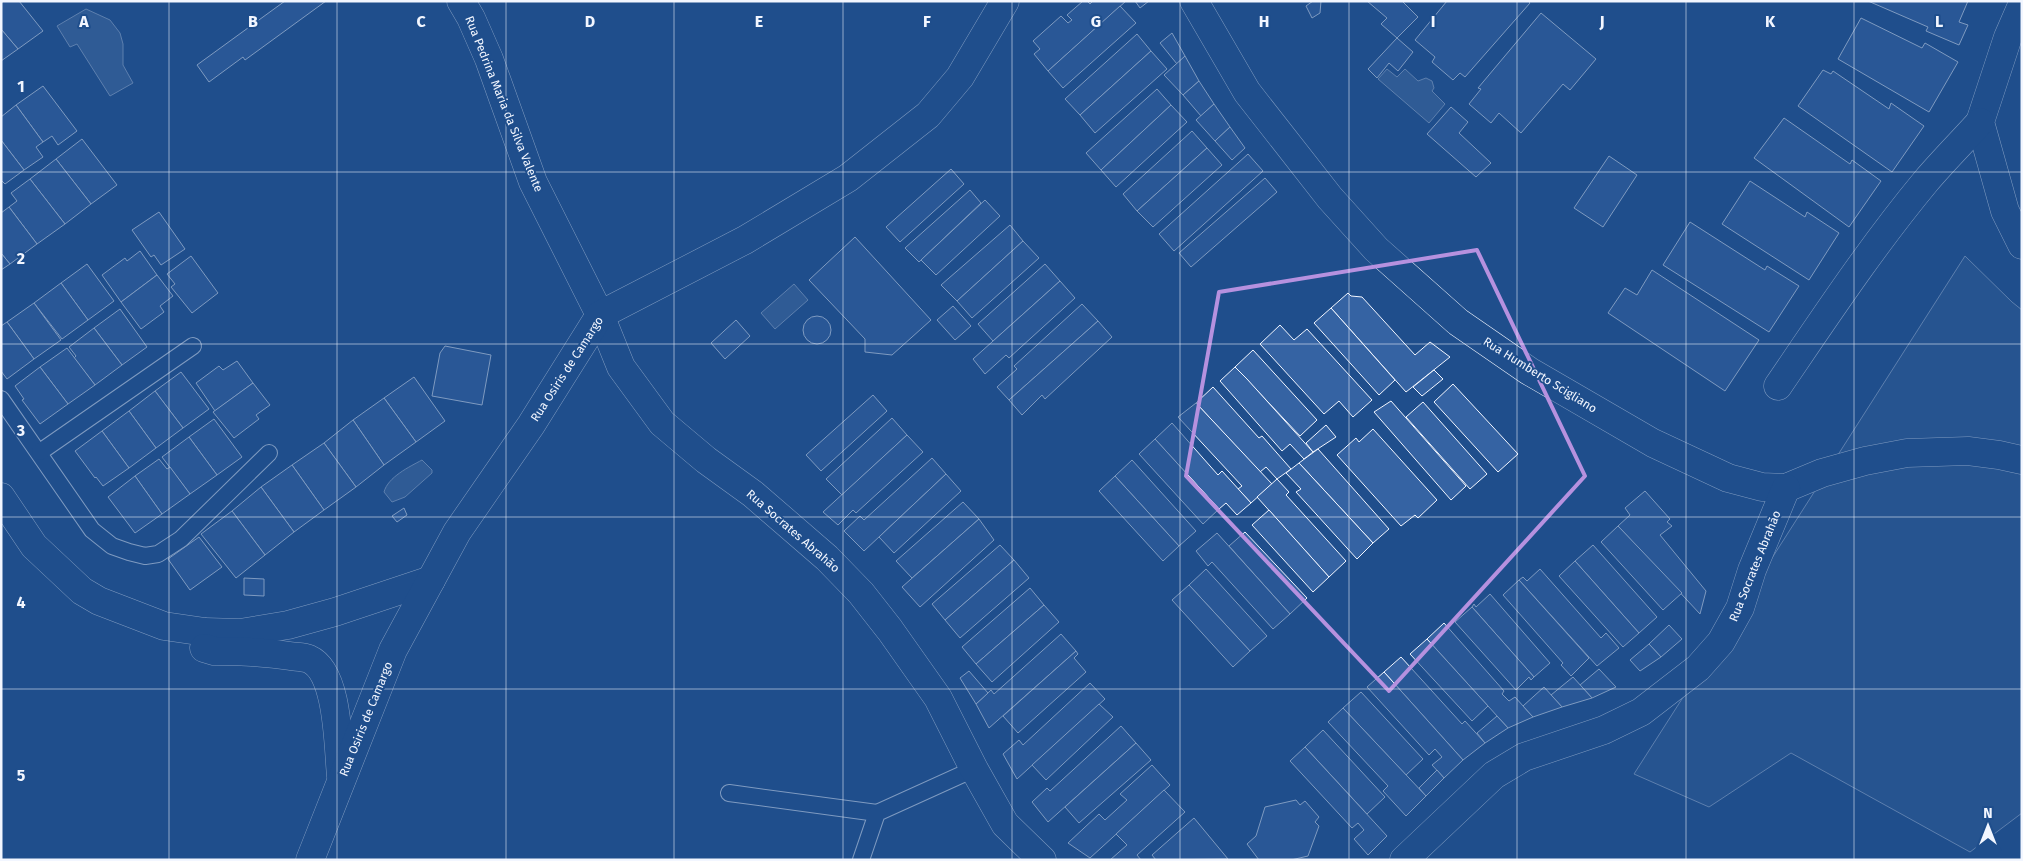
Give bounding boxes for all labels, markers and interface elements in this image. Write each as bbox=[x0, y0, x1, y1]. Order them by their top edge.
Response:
text: A bbox=[78, 12, 89, 31]
text: B bbox=[248, 12, 258, 31]
text: C bbox=[416, 12, 426, 31]
text: D bbox=[585, 12, 595, 31]
text: E bbox=[755, 12, 763, 31]
text: F bbox=[923, 12, 931, 31]
text: G bbox=[1091, 12, 1101, 31]
text: H bbox=[1259, 12, 1269, 31]
text: I bbox=[1431, 12, 1435, 31]
text: J bbox=[1598, 12, 1605, 31]
text: K bbox=[1765, 12, 1776, 31]
text: L bbox=[1935, 12, 1943, 31]
street label: Rua Pedrina Maria da Silva Valente bbox=[462, 14, 546, 194]
text: 1 bbox=[17, 77, 25, 96]
text: 2 bbox=[17, 249, 25, 268]
street label: Rua Osiris de Camargo bbox=[528, 314, 606, 424]
street label: Rua Humberto Scigliano bbox=[1481, 334, 1599, 416]
text: 3 bbox=[16, 421, 25, 440]
street label: Rua Socrates Abrahão bbox=[744, 487, 842, 575]
street label: Rua Socrates Abrahão bbox=[1726, 508, 1784, 624]
text: 4 bbox=[16, 593, 26, 612]
street label: Rua Osiris de Camargo bbox=[337, 660, 395, 778]
text: 5 bbox=[17, 766, 26, 785]
north arrow bbox=[1963, 801, 2013, 851]
text: N bbox=[1983, 805, 1993, 822]

